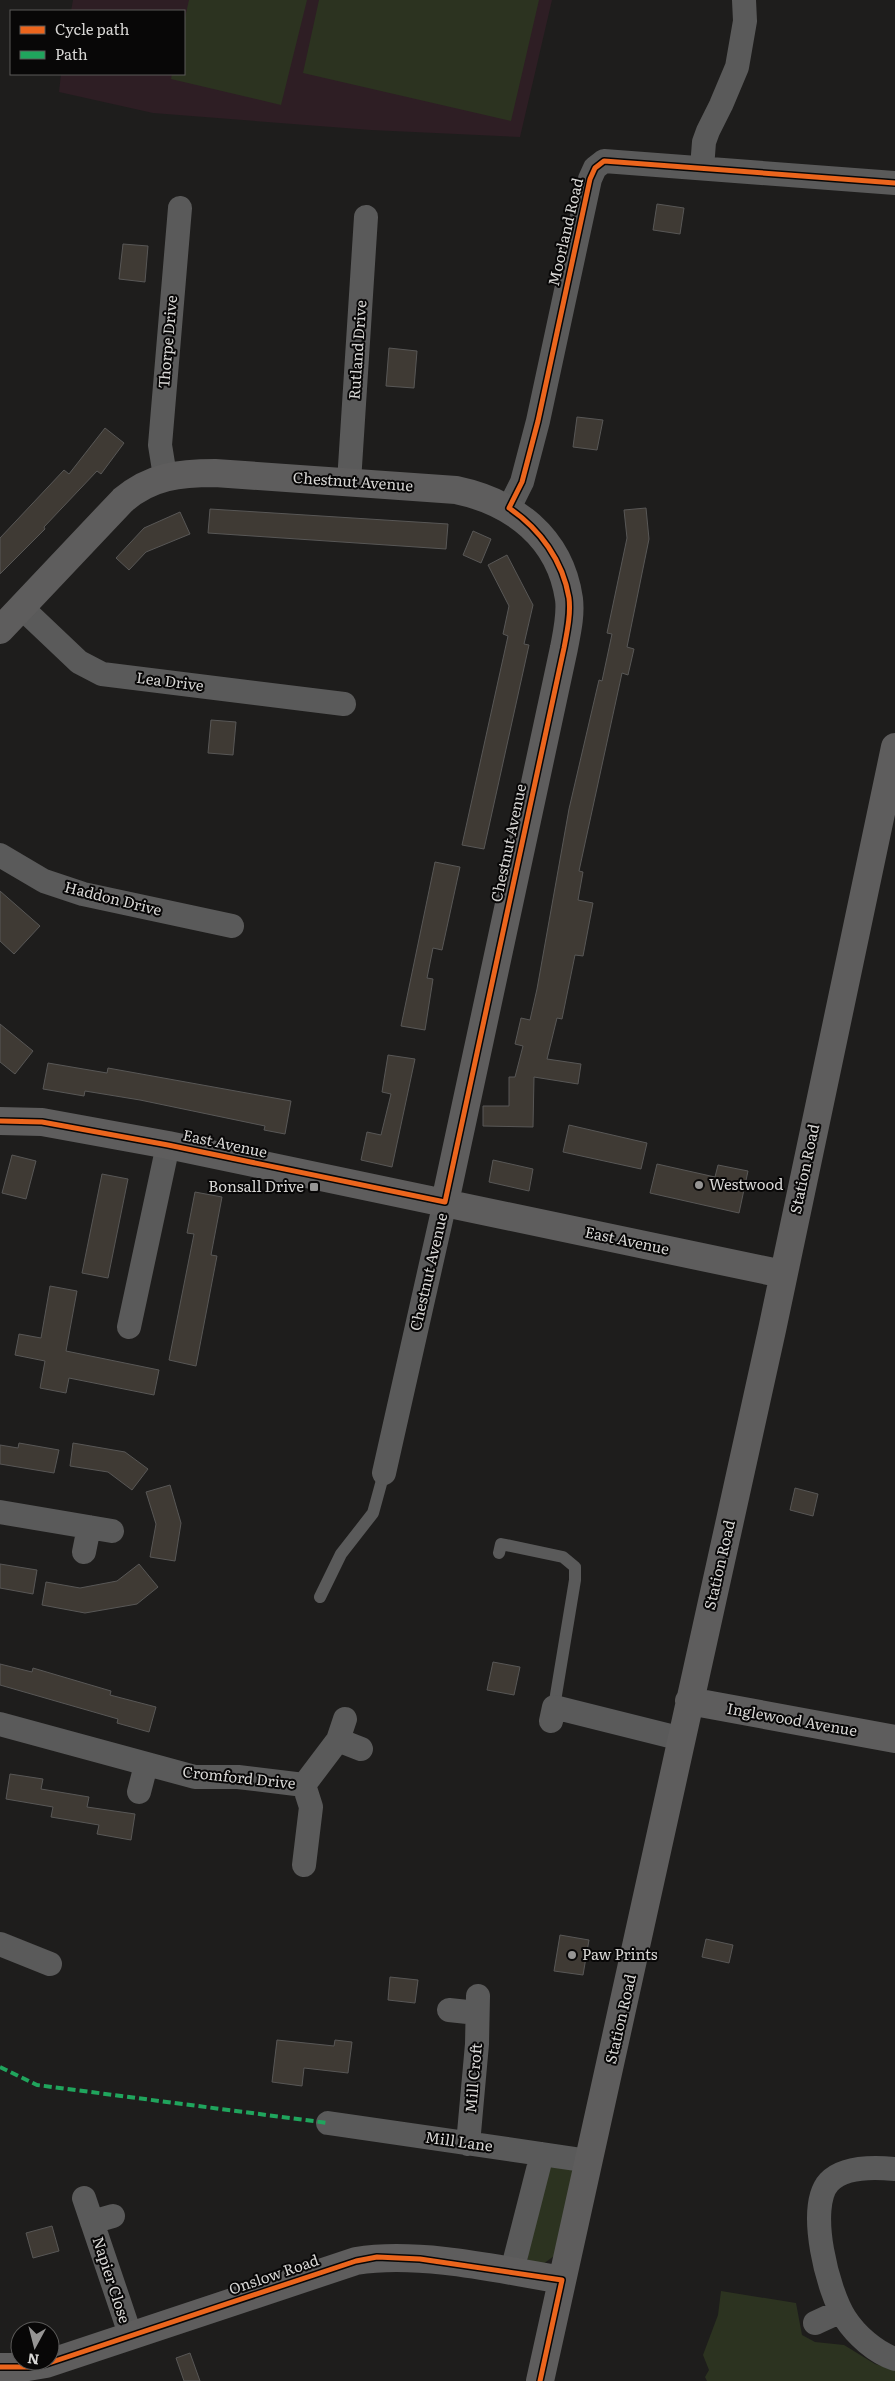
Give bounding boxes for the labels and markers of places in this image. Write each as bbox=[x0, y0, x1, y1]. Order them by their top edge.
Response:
place label: Westwood bbox=[709, 1172, 783, 1195]
place label: Bonsall Drive bbox=[208, 1174, 304, 1197]
marker: Westwood bbox=[693, 1179, 705, 1191]
marker: Bonsall Drive bbox=[308, 1181, 320, 1193]
place label: Paw Prints bbox=[582, 1942, 658, 1965]
marker: Paw Prints bbox=[566, 1949, 578, 1961]

